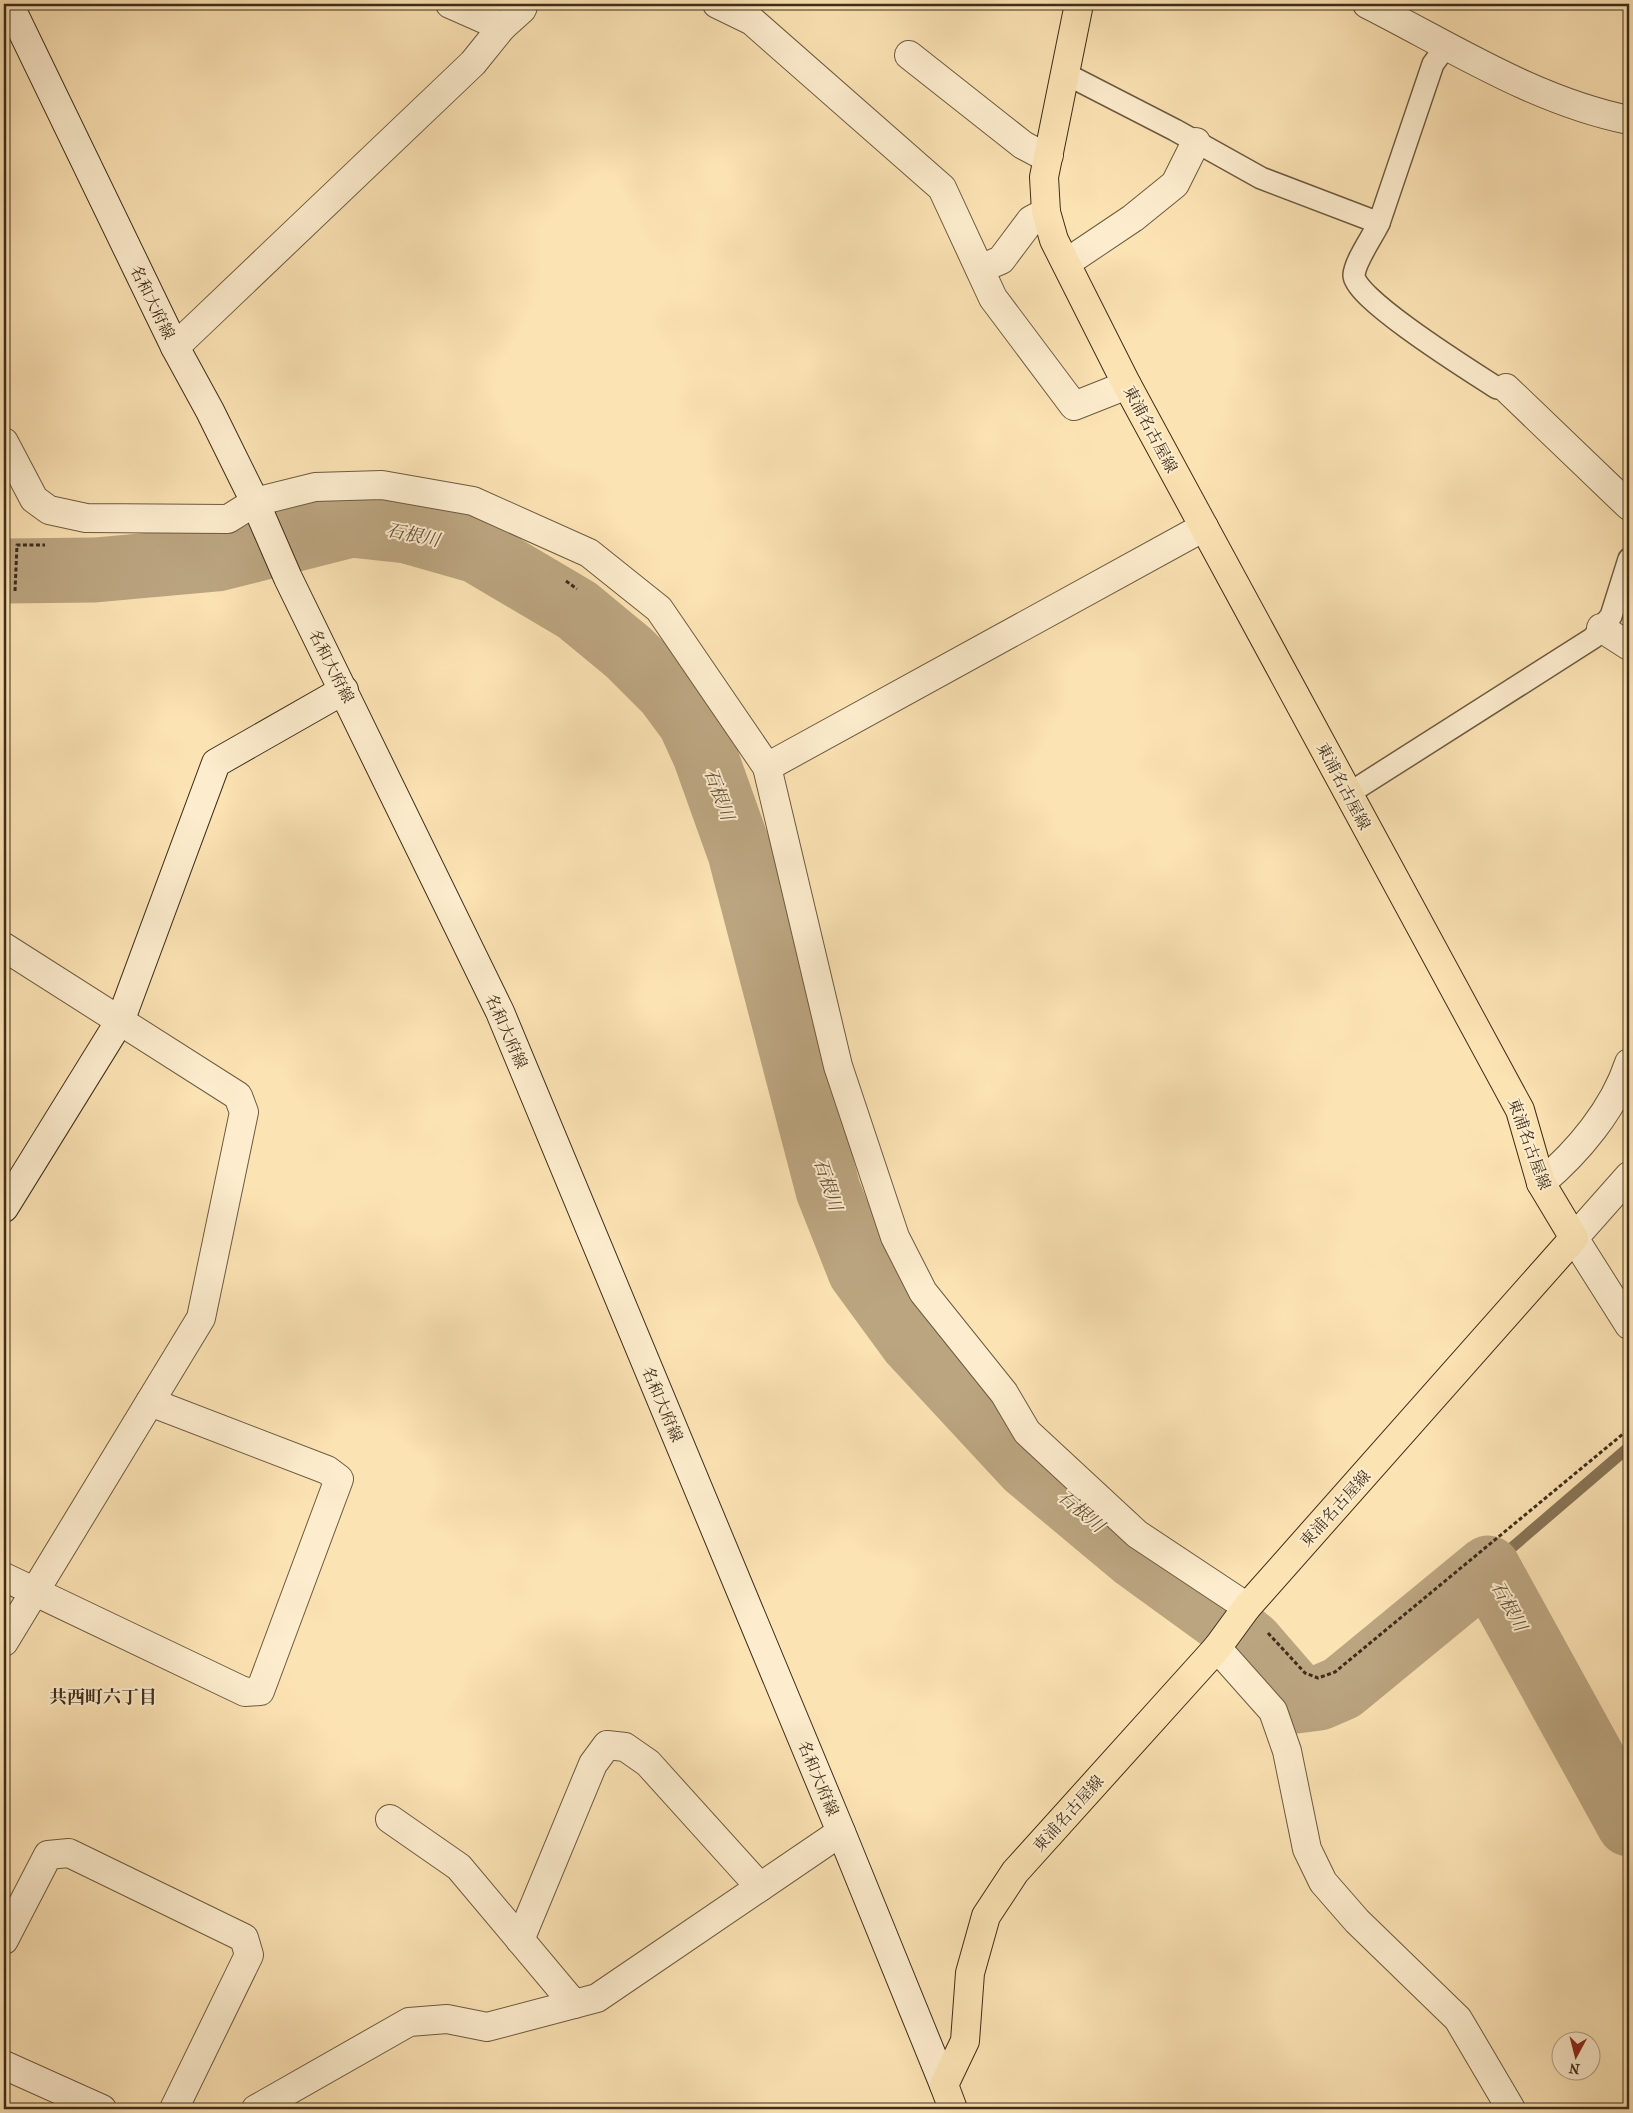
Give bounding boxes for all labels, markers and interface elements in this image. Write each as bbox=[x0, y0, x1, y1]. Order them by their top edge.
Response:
street label: 名和大府線 bbox=[126, 262, 179, 342]
street label: 東浦名古屋線 bbox=[1120, 382, 1181, 476]
water label: 石根川 bbox=[384, 520, 443, 552]
street label: 名和大府線 bbox=[305, 626, 358, 706]
street label: 東浦名古屋線 bbox=[1313, 739, 1374, 833]
water label: 石根川 bbox=[699, 765, 738, 825]
street label: 名和大府線 bbox=[482, 991, 531, 1072]
street label: 東浦名古屋線 bbox=[1504, 1096, 1555, 1193]
water label: 石根川 bbox=[809, 1155, 846, 1215]
street label: 名和大府線 bbox=[638, 1364, 687, 1445]
street label: 東浦名古屋線 bbox=[1296, 1466, 1375, 1550]
water label: 石根川 bbox=[1053, 1486, 1110, 1538]
water label: 石根川 bbox=[1486, 1578, 1532, 1637]
district label: 共西町六丁目 bbox=[49, 1687, 157, 1708]
street label: 名和大府線 bbox=[794, 1738, 843, 1819]
street label: 東浦名古屋線 bbox=[1029, 1771, 1108, 1855]
north arrow bbox=[1550, 2030, 1600, 2080]
text: N bbox=[1568, 2059, 1581, 2077]

